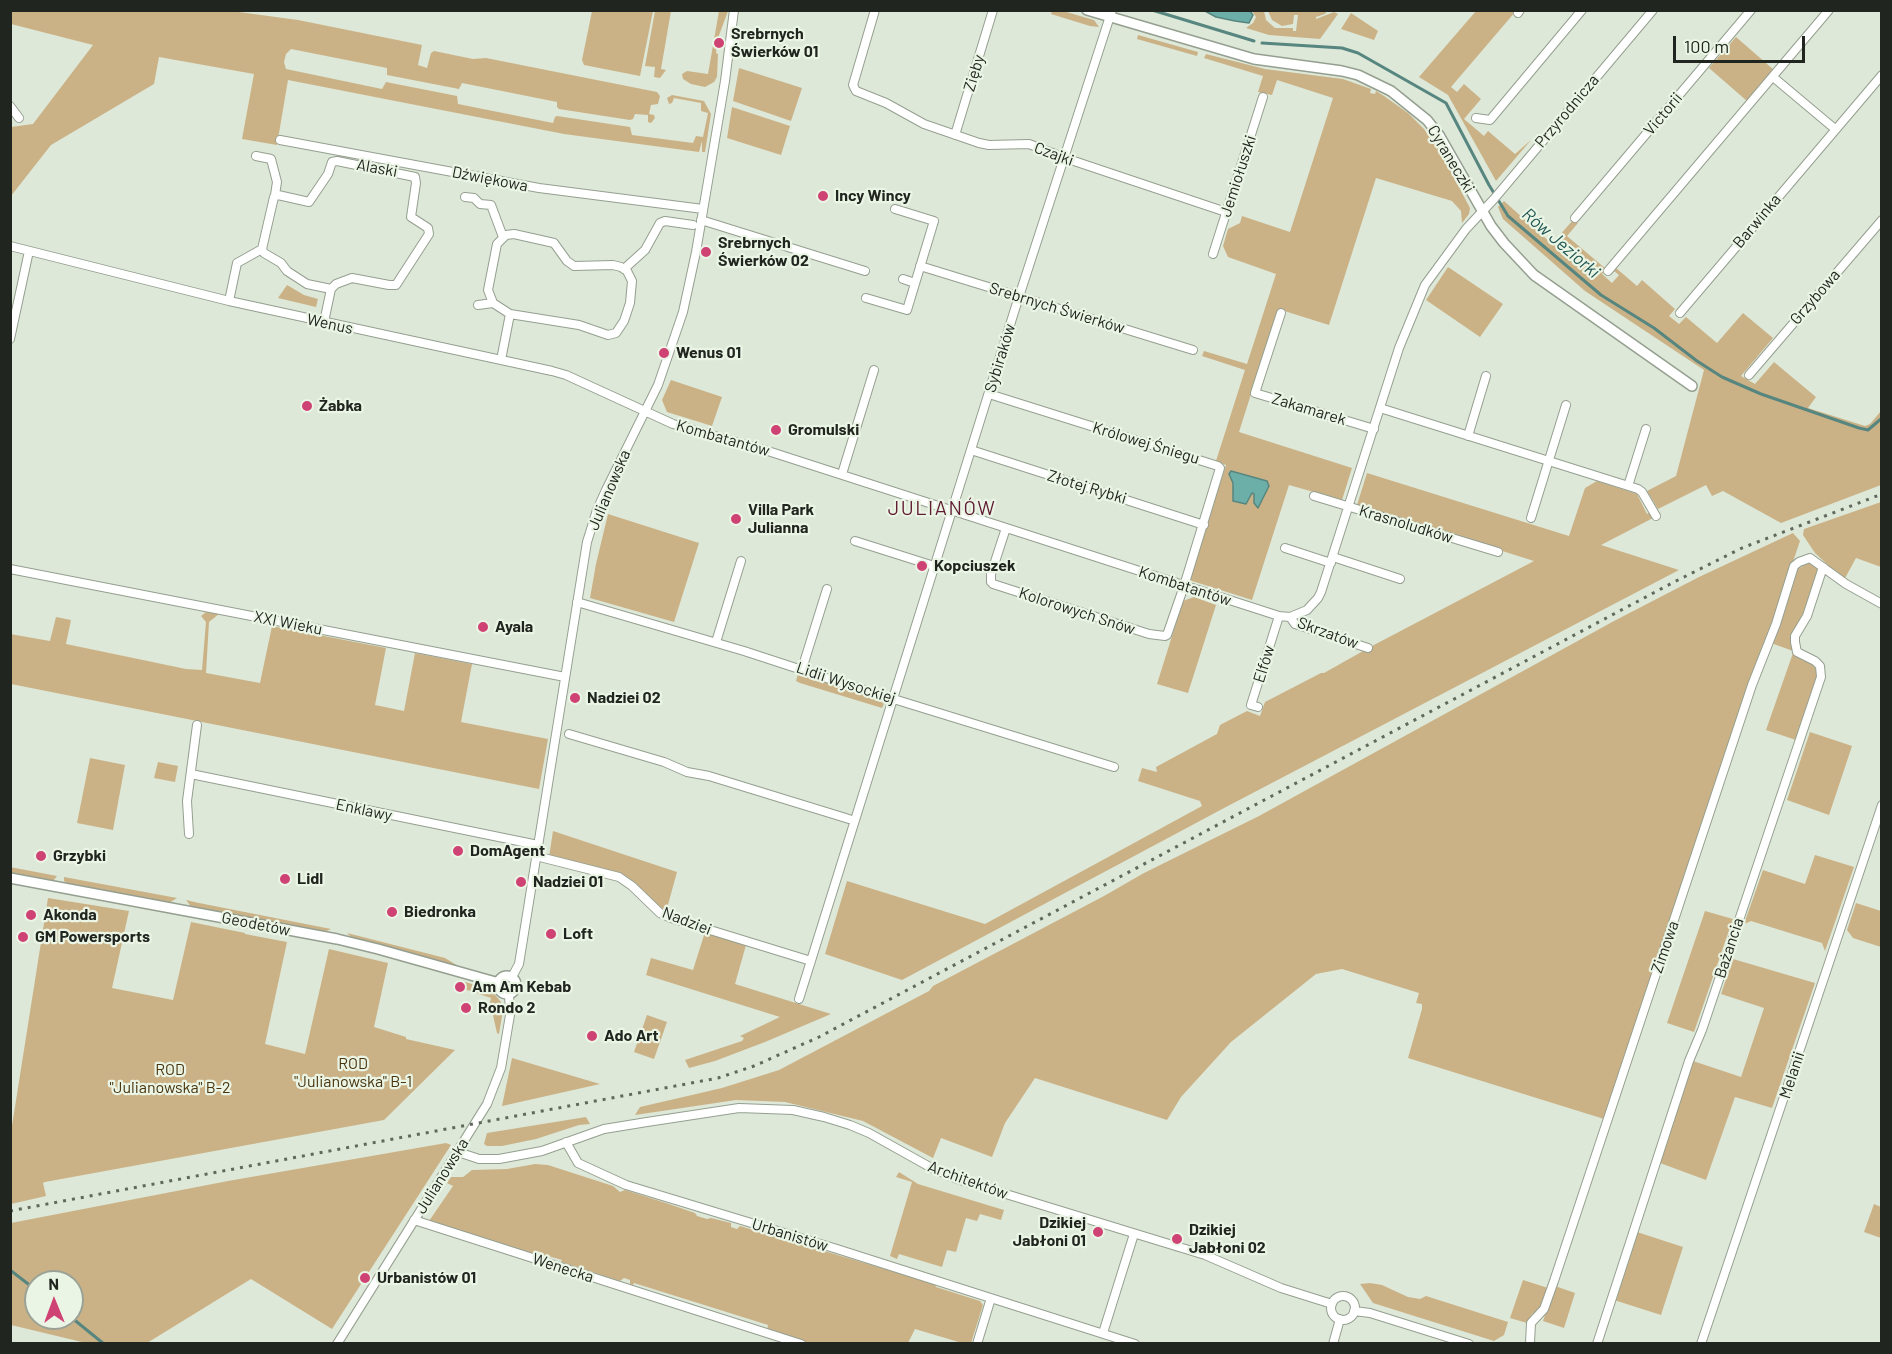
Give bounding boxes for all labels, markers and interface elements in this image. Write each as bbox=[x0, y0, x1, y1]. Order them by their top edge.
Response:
place label: Srebrnych Świerków 01 bbox=[731, 24, 818, 62]
scale bar bbox=[1676, 24, 1808, 62]
text: 100 m bbox=[1684, 35, 1729, 57]
marker: Srebrnych Świerków 01 bbox=[712, 36, 726, 50]
street label: Zięby bbox=[959, 52, 989, 94]
street label: Przyrodnicza bbox=[1531, 71, 1603, 151]
street label: Victorii bbox=[1640, 89, 1686, 139]
street label: Cyraneczki bbox=[1423, 122, 1479, 196]
street label: Jemiołuszki bbox=[1216, 133, 1260, 219]
street label: Czajki bbox=[1031, 138, 1077, 170]
street label: Alaski bbox=[355, 155, 399, 181]
street label: Dźwiękowa bbox=[450, 162, 530, 196]
place label: Incy Wincy bbox=[835, 186, 911, 206]
marker: Incy Wincy bbox=[816, 189, 830, 203]
street label: Barwinka bbox=[1729, 190, 1785, 252]
water label: Rów Jeziorki bbox=[1518, 203, 1604, 283]
place label: Srebrnych Świerków 02 bbox=[718, 233, 809, 271]
marker: Srebrnych Świerków 02 bbox=[699, 245, 713, 259]
street label: Grzybowa bbox=[1786, 266, 1844, 328]
street label: Srebrnych Świerków bbox=[987, 278, 1127, 338]
street label: Wenus bbox=[305, 310, 355, 338]
street label: Sybiraków bbox=[980, 321, 1020, 395]
place label: Wenus 01 bbox=[676, 343, 741, 363]
marker: Wenus 01 bbox=[657, 346, 671, 360]
street label: Zakamarek bbox=[1270, 389, 1348, 429]
place label: Żabka bbox=[319, 396, 362, 416]
marker: Żabka bbox=[300, 399, 314, 413]
street label: Kombatantów bbox=[674, 415, 772, 461]
street label: Królowej Śniegu bbox=[1090, 418, 1202, 468]
place label: Gromulski bbox=[788, 420, 859, 440]
marker: Gromulski bbox=[769, 423, 783, 437]
street label: Julianowska bbox=[583, 447, 635, 533]
street label: Złotej Rybki bbox=[1045, 466, 1129, 508]
district label: JULIANÓW bbox=[888, 496, 996, 520]
place label: Villa Park Julianna bbox=[748, 500, 814, 538]
street label: Krasnoludków bbox=[1357, 501, 1455, 547]
marker: Villa Park Julianna bbox=[729, 512, 743, 526]
place label: Kopciuszek bbox=[934, 556, 1015, 576]
marker: Kopciuszek bbox=[915, 559, 929, 573]
street label: Kombatantów bbox=[1136, 562, 1234, 610]
street label: Kolorowych Snów bbox=[1016, 583, 1138, 639]
street label: XXI Wieku bbox=[252, 607, 324, 639]
street label: Skrzatów bbox=[1295, 613, 1361, 653]
place label: Ayala bbox=[495, 617, 533, 637]
marker: Ayala bbox=[476, 620, 490, 634]
street label: Elfów bbox=[1249, 643, 1279, 685]
street label: Lidii Wysockiej bbox=[794, 658, 898, 708]
place label: Nadziei 02 bbox=[587, 688, 661, 708]
marker: Nadziei 02 bbox=[568, 691, 582, 705]
street label: Enklawy bbox=[334, 795, 394, 825]
place label: DomAgent bbox=[470, 841, 545, 861]
marker: DomAgent bbox=[451, 844, 465, 858]
place label: Grzybki bbox=[53, 846, 106, 866]
marker: Grzybki bbox=[34, 849, 48, 863]
place label: Lidl bbox=[297, 869, 323, 889]
marker: Lidl bbox=[278, 872, 292, 886]
place label: Nadziei 01 bbox=[533, 872, 603, 892]
marker: Nadziei 01 bbox=[514, 875, 528, 889]
place label: Biedronka bbox=[404, 902, 476, 922]
street label: Nadziei bbox=[660, 903, 714, 939]
place label: Akonda bbox=[43, 905, 97, 925]
marker: Biedronka bbox=[385, 905, 399, 919]
marker: Akonda bbox=[24, 908, 38, 922]
street label: Geodetów bbox=[220, 908, 292, 940]
street label: Bażancia bbox=[1710, 915, 1748, 981]
street label: Zimowa bbox=[1647, 918, 1683, 976]
place label: Loft bbox=[563, 924, 593, 944]
place label: GM Powersports bbox=[35, 927, 150, 947]
marker: Loft bbox=[544, 927, 558, 941]
marker: GM Powersports bbox=[16, 930, 30, 944]
place label: Am Am Kebab bbox=[472, 977, 571, 997]
marker: Am Am Kebab bbox=[453, 980, 467, 994]
place label: Rondo 2 bbox=[478, 998, 535, 1018]
marker: Rondo 2 bbox=[459, 1001, 473, 1015]
place label: Ado Art bbox=[604, 1026, 659, 1046]
marker: Ado Art bbox=[585, 1029, 599, 1043]
street label: Melanii bbox=[1775, 1049, 1809, 1101]
park label: ROD "Julianowska" B-1 bbox=[294, 1054, 412, 1092]
park label: ROD "Julianowska" B-2 bbox=[109, 1060, 231, 1098]
street label: Julianowska bbox=[411, 1135, 473, 1217]
street label: Architektów bbox=[925, 1157, 1011, 1203]
place label: Dzikiej Jabłoni 01 bbox=[1013, 1213, 1086, 1251]
street label: Urbanistów bbox=[749, 1214, 831, 1256]
place label: Dzikiej Jabłoni 02 bbox=[1189, 1220, 1266, 1258]
marker: Dzikiej Jabłoni 01 bbox=[1091, 1225, 1105, 1239]
marker: Dzikiej Jabłoni 02 bbox=[1170, 1232, 1184, 1246]
street label: Wenecka bbox=[530, 1249, 596, 1287]
place label: Urbanistów 01 bbox=[377, 1268, 476, 1288]
north arrow bbox=[24, 1270, 84, 1330]
marker: Urbanistów 01 bbox=[358, 1271, 372, 1285]
text: N bbox=[48, 1274, 59, 1293]

